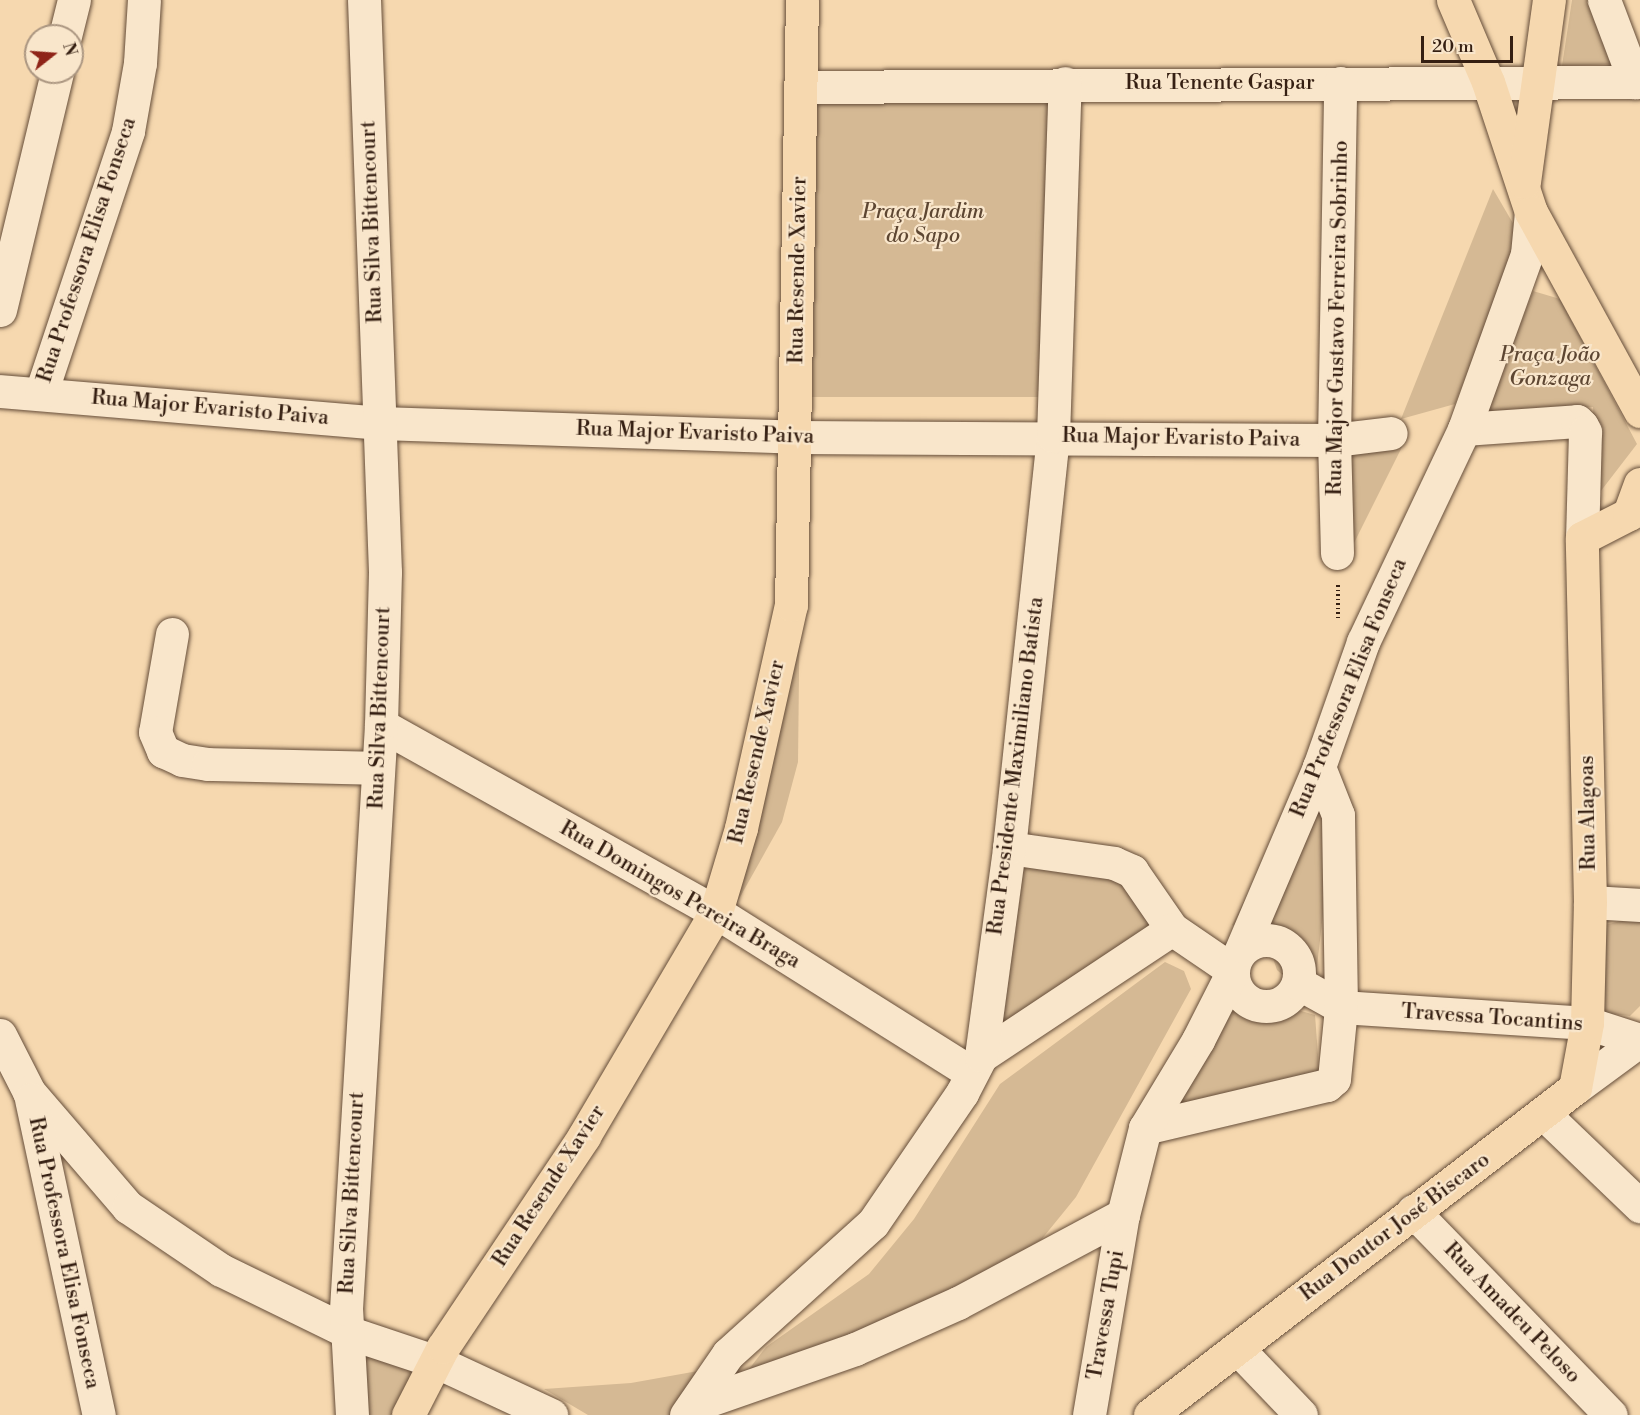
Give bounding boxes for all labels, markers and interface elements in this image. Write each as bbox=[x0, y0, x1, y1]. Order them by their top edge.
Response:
north arrow bbox=[24, 24, 84, 84]
scale bar bbox=[1424, 24, 1516, 62]
text: 20 m bbox=[1432, 35, 1474, 58]
text: N bbox=[58, 40, 81, 58]
street label: Rua Tenente Gaspar bbox=[1125, 70, 1315, 96]
street label: Rua Professora Elisa Fonseca bbox=[32, 114, 142, 386]
street label: Rua Silva Bittencourt bbox=[356, 120, 388, 324]
street label: Rua Major Gustavo Ferreira Sobrinho bbox=[1322, 140, 1354, 496]
street label: Rua Resende Xavier bbox=[784, 176, 812, 364]
park label: Praça Jardim do Sapo bbox=[862, 199, 984, 249]
park label: Praça João Gonzaga bbox=[1500, 342, 1600, 392]
street label: Rua Major Evaristo Paiva bbox=[90, 385, 330, 431]
street label: Rua Major Evaristo Paiva bbox=[575, 416, 815, 450]
street label: Rua Major Evaristo Paiva bbox=[1062, 423, 1300, 453]
street label: Rua Professora Elisa Fonseca bbox=[1285, 555, 1413, 821]
street label: Rua Presidente Maximiliano Batista bbox=[983, 595, 1049, 937]
street label: Rua Silva Bittencourt bbox=[364, 606, 396, 810]
street label: Rua Resende Xavier bbox=[724, 658, 790, 846]
street label: Rua Alagoas bbox=[1574, 755, 1602, 871]
street label: Rua Domingos Pereira Braga bbox=[555, 816, 805, 974]
street label: Travessa Tocantins bbox=[1400, 999, 1584, 1037]
street label: Rua Silva Bittencourt bbox=[334, 1091, 370, 1295]
street label: Rua Resende Xavier bbox=[487, 1100, 611, 1272]
street label: Rua Professora Elisa Fonseca bbox=[23, 1115, 105, 1391]
street label: Rua Doutor José Biscaro bbox=[1295, 1147, 1495, 1307]
street label: Rua Amadeu Peloso bbox=[1438, 1237, 1586, 1389]
street label: Travessa Tupi bbox=[1082, 1248, 1130, 1382]

